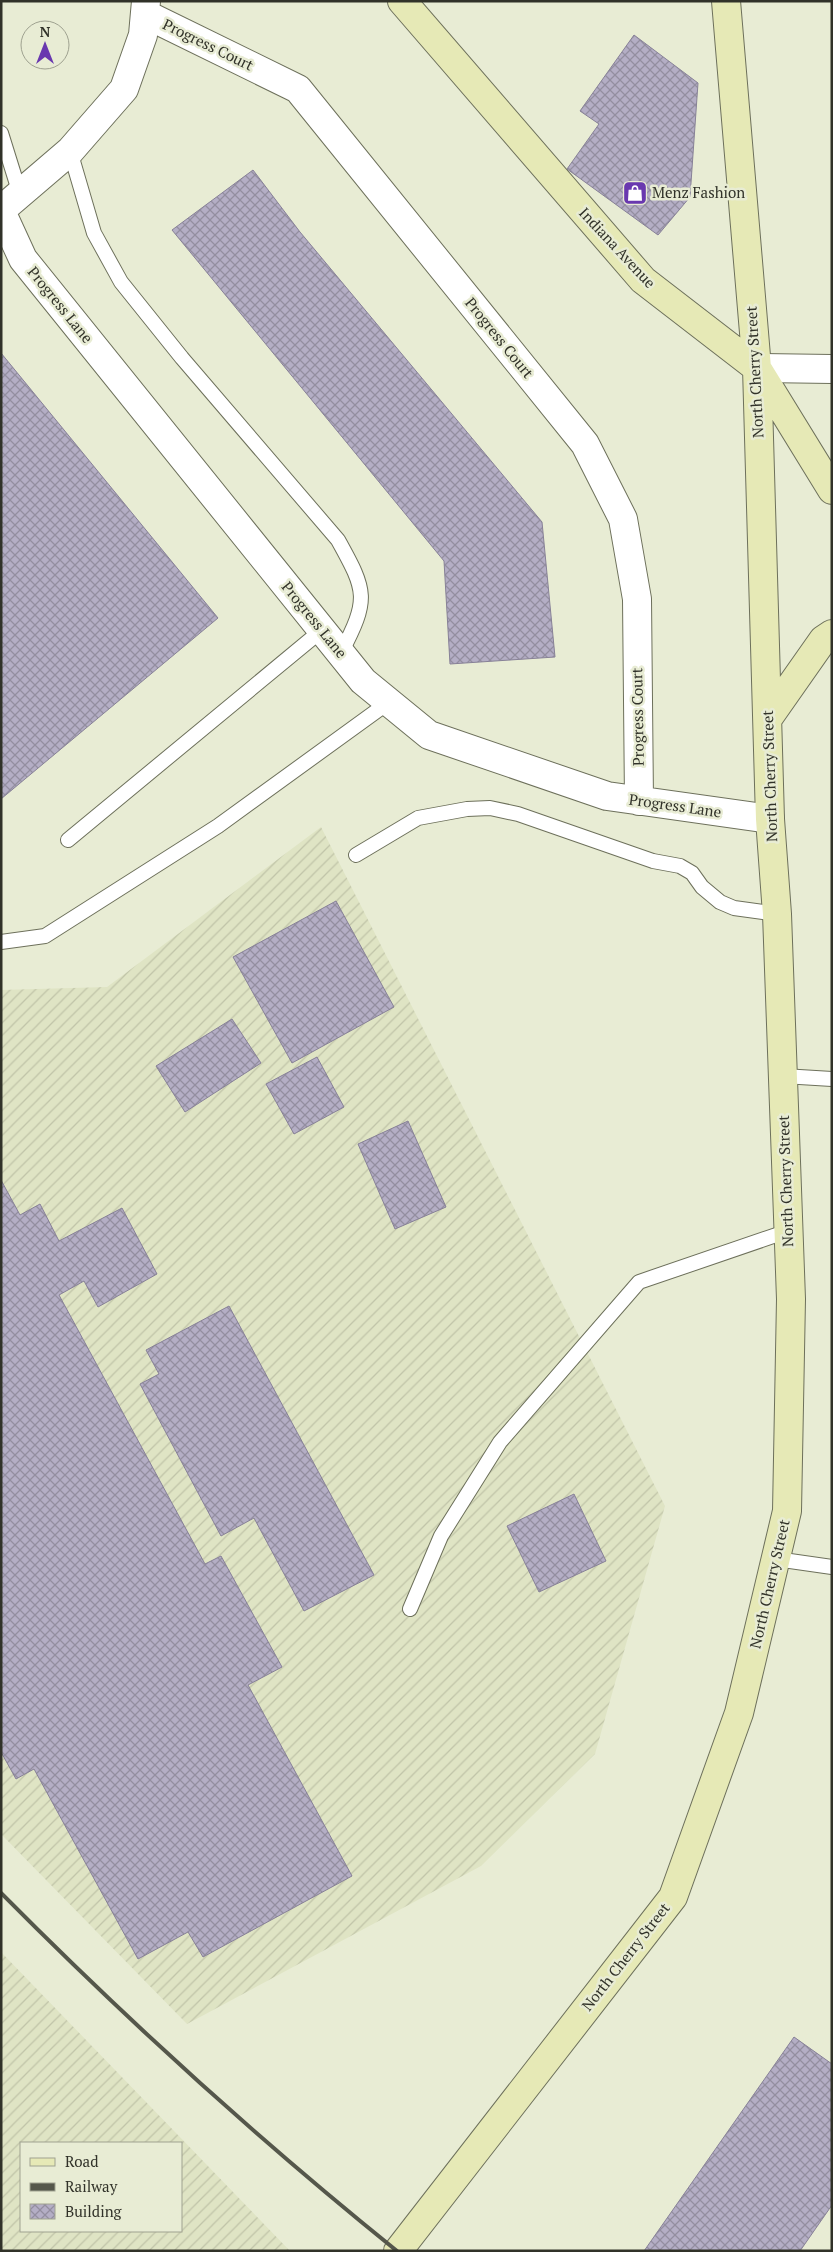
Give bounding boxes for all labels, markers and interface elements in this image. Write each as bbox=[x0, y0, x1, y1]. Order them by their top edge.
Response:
street label: Progress Court bbox=[160, 14, 257, 75]
north arrow bbox=[20, 20, 70, 70]
text: N bbox=[40, 22, 51, 41]
shop icon: Menz Fashion bbox=[622, 180, 648, 206]
place label: Menz Fashion bbox=[652, 182, 745, 202]
street label: Indiana Avenue bbox=[575, 203, 660, 292]
street label: Progress Lane bbox=[24, 262, 98, 347]
street label: Progress Court bbox=[461, 293, 539, 382]
street label: North Cherry Street bbox=[741, 305, 767, 439]
street label: Progress Lane bbox=[278, 577, 352, 662]
street label: Progress Court bbox=[626, 667, 648, 766]
street label: North Cherry Street bbox=[757, 709, 781, 842]
street label: Progress Lane bbox=[628, 789, 723, 821]
street label: North Cherry Street bbox=[773, 1114, 797, 1247]
street label: North Cherry Street bbox=[744, 1517, 794, 1650]
street label: North Cherry Street bbox=[577, 1898, 674, 2015]
legend bbox=[20, 2142, 182, 2232]
text: Road bbox=[65, 2151, 98, 2171]
text: Railway bbox=[65, 2176, 118, 2196]
text: Building bbox=[65, 2201, 123, 2221]

